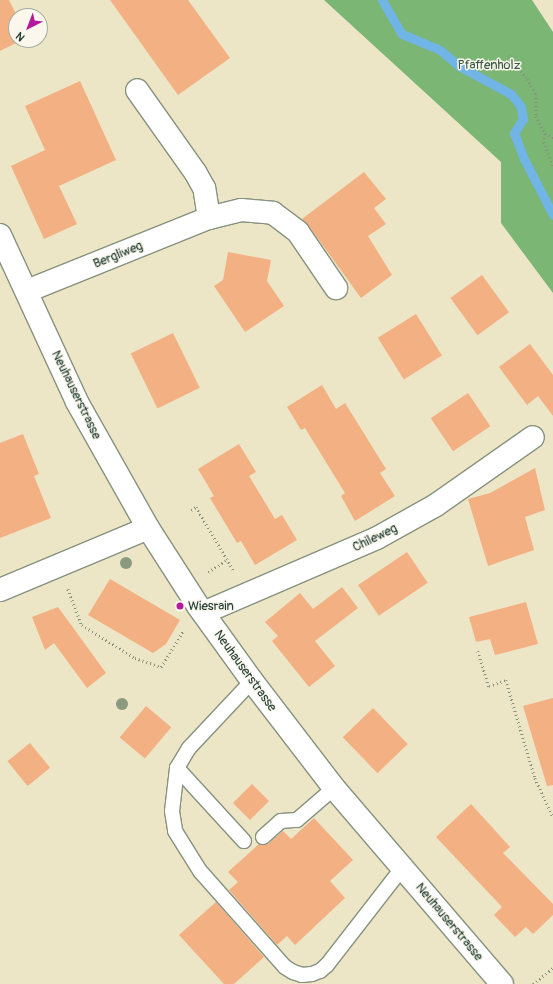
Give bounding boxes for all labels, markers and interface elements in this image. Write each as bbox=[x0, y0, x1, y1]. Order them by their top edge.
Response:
north arrow bbox=[8, 8, 48, 48]
text: N bbox=[13, 29, 27, 44]
park label: Pfaffenholz bbox=[458, 57, 520, 73]
street label: Bergliweg bbox=[91, 238, 145, 272]
street label: Neuhauserstrasse bbox=[48, 348, 104, 442]
street label: Chileweg bbox=[350, 521, 400, 555]
place label: Wiesrain bbox=[188, 598, 234, 614]
marker: Wiesrain bbox=[175, 601, 185, 611]
street label: Neuhauserstrasse bbox=[210, 627, 280, 715]
street label: Neuhauserstrasse bbox=[412, 880, 486, 964]

